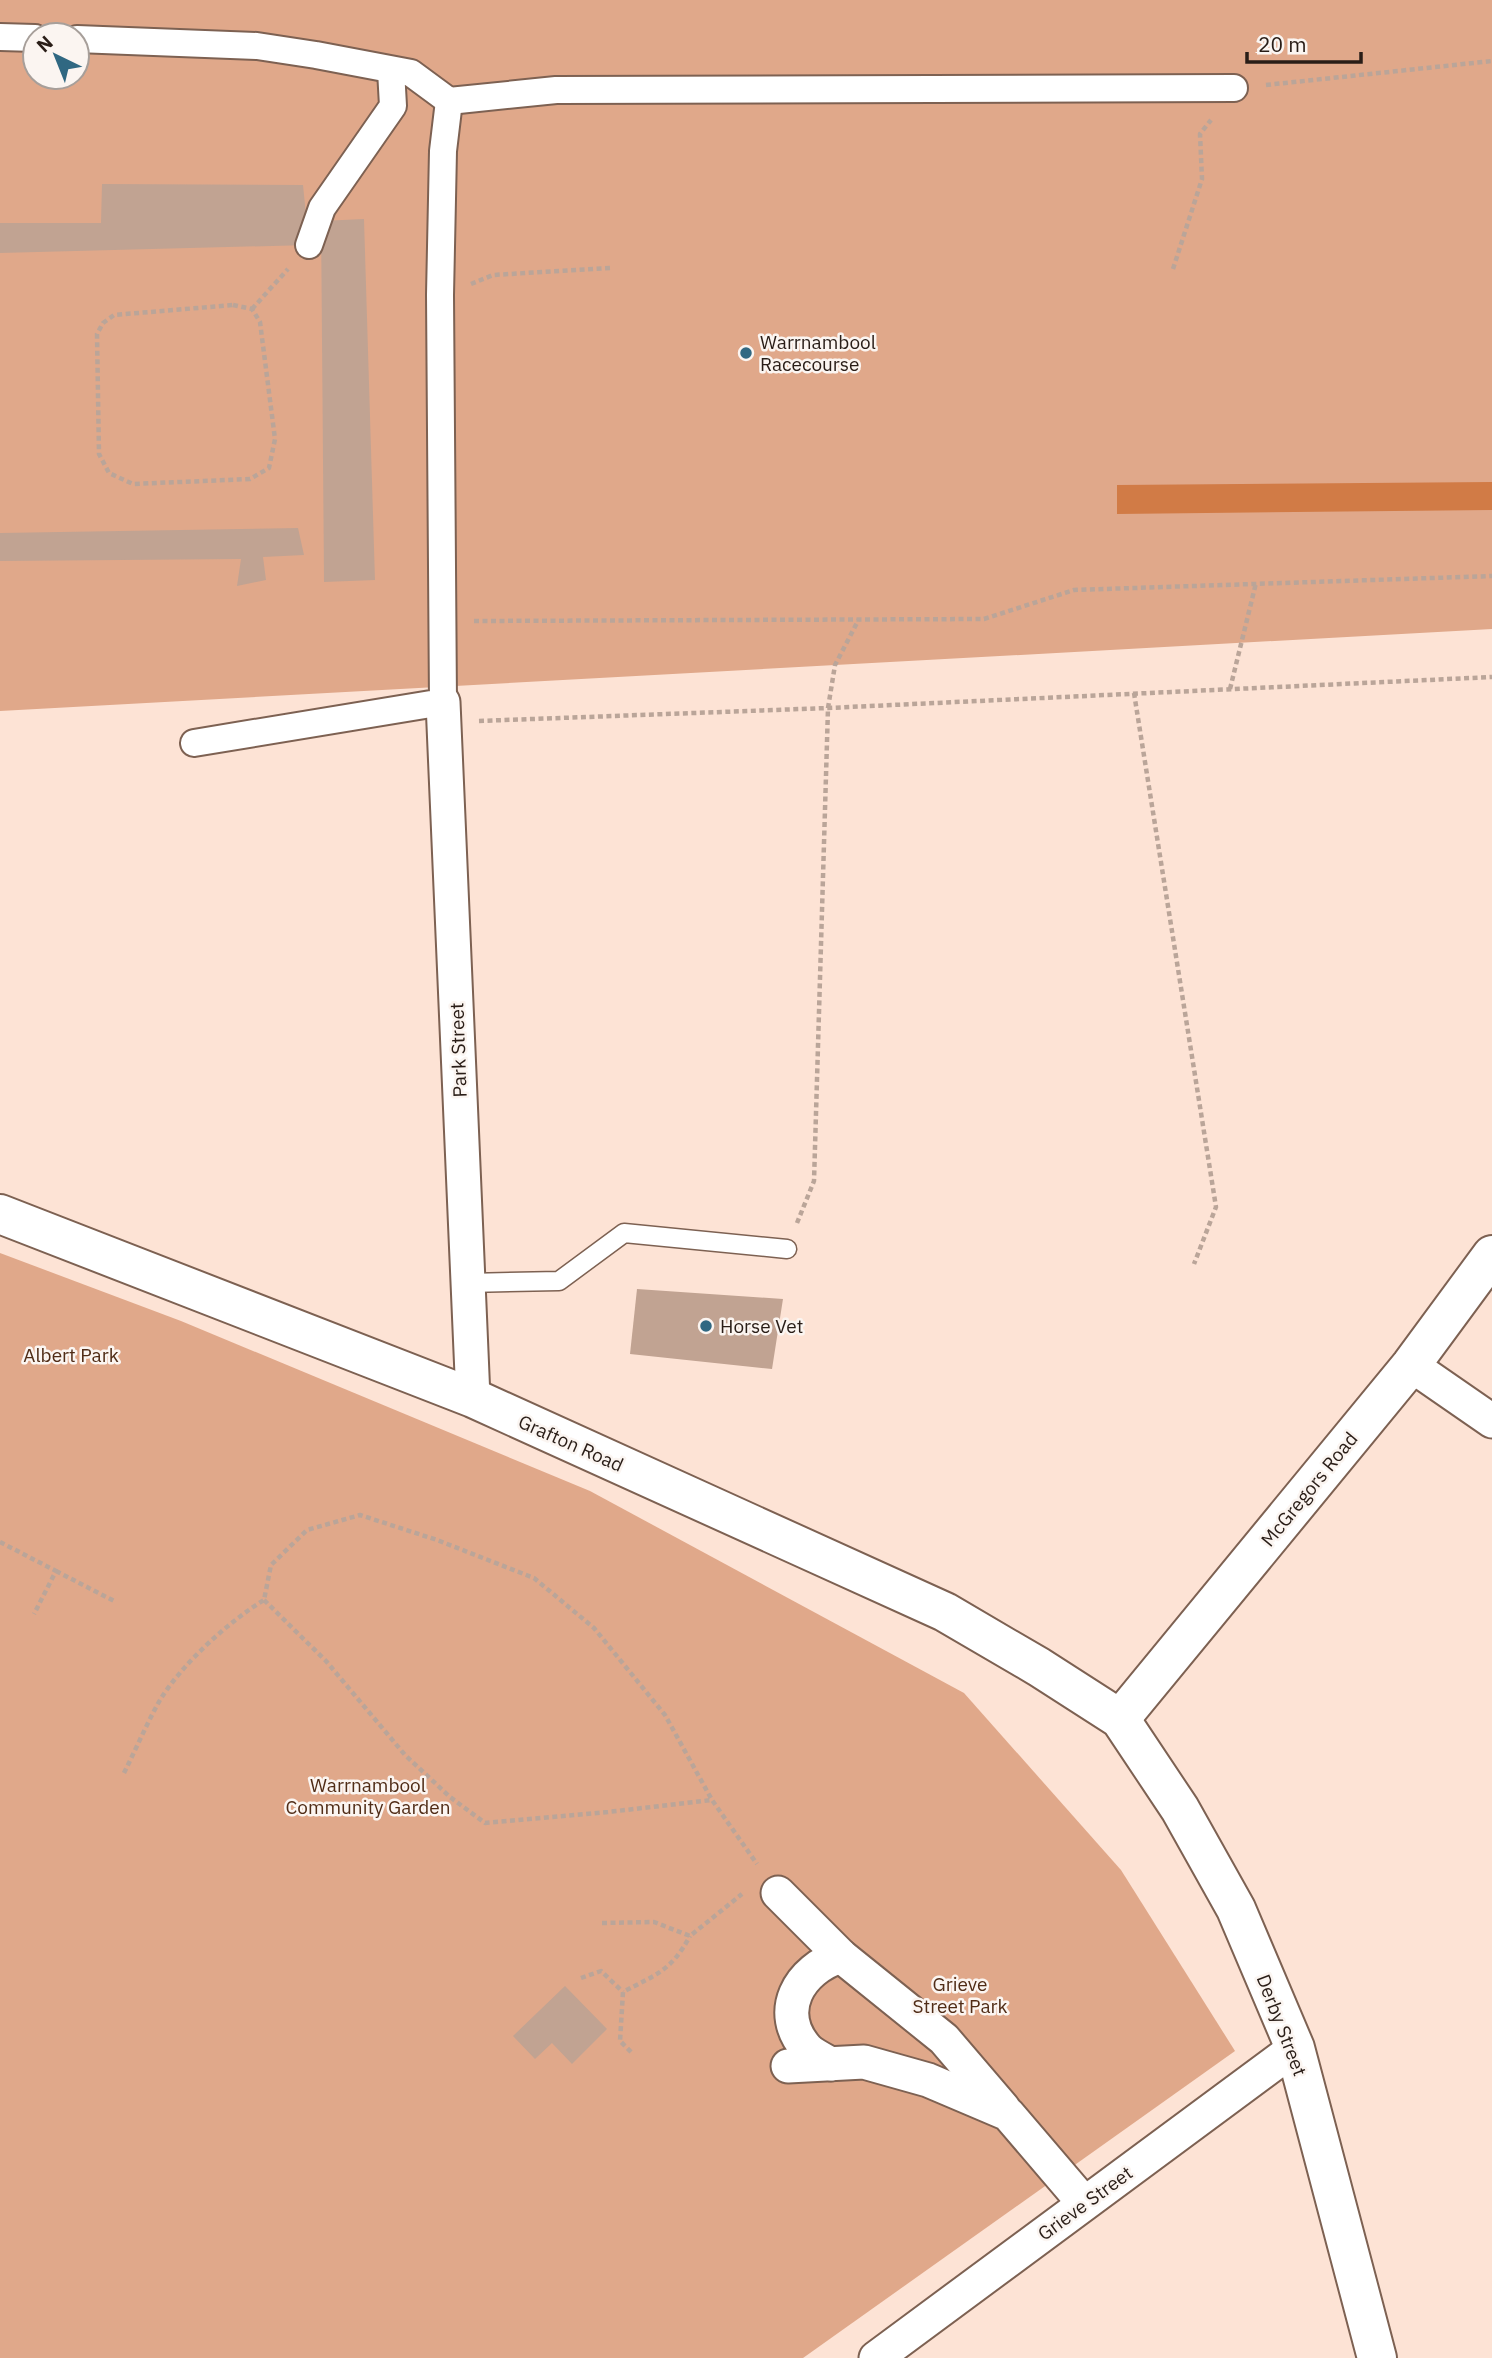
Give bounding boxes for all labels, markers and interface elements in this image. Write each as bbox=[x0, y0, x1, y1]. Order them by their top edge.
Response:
north arrow bbox=[21, 21, 91, 91]
scale bar bbox=[1247, 21, 1361, 65]
text: N bbox=[31, 30, 58, 57]
text: 20 m bbox=[1258, 30, 1307, 58]
place label: Warrnambool Racecourse bbox=[760, 330, 876, 376]
marker: Warrnambool Racecourse bbox=[738, 345, 754, 361]
street label: Park Street bbox=[444, 1002, 472, 1098]
place label: Horse Vet bbox=[720, 1314, 803, 1338]
marker: Horse Vet bbox=[698, 1318, 714, 1334]
park label: Albert Park bbox=[23, 1343, 119, 1367]
street label: Grafton Road bbox=[515, 1409, 627, 1477]
street label: McGregors Road bbox=[1255, 1427, 1363, 1551]
park label: Warrnambool Community Garden bbox=[285, 1773, 451, 1819]
street label: Derby Street bbox=[1252, 1971, 1312, 2079]
park label: Grieve Street Park bbox=[912, 1972, 1008, 2018]
street label: Grieve Street bbox=[1033, 2161, 1137, 2245]

